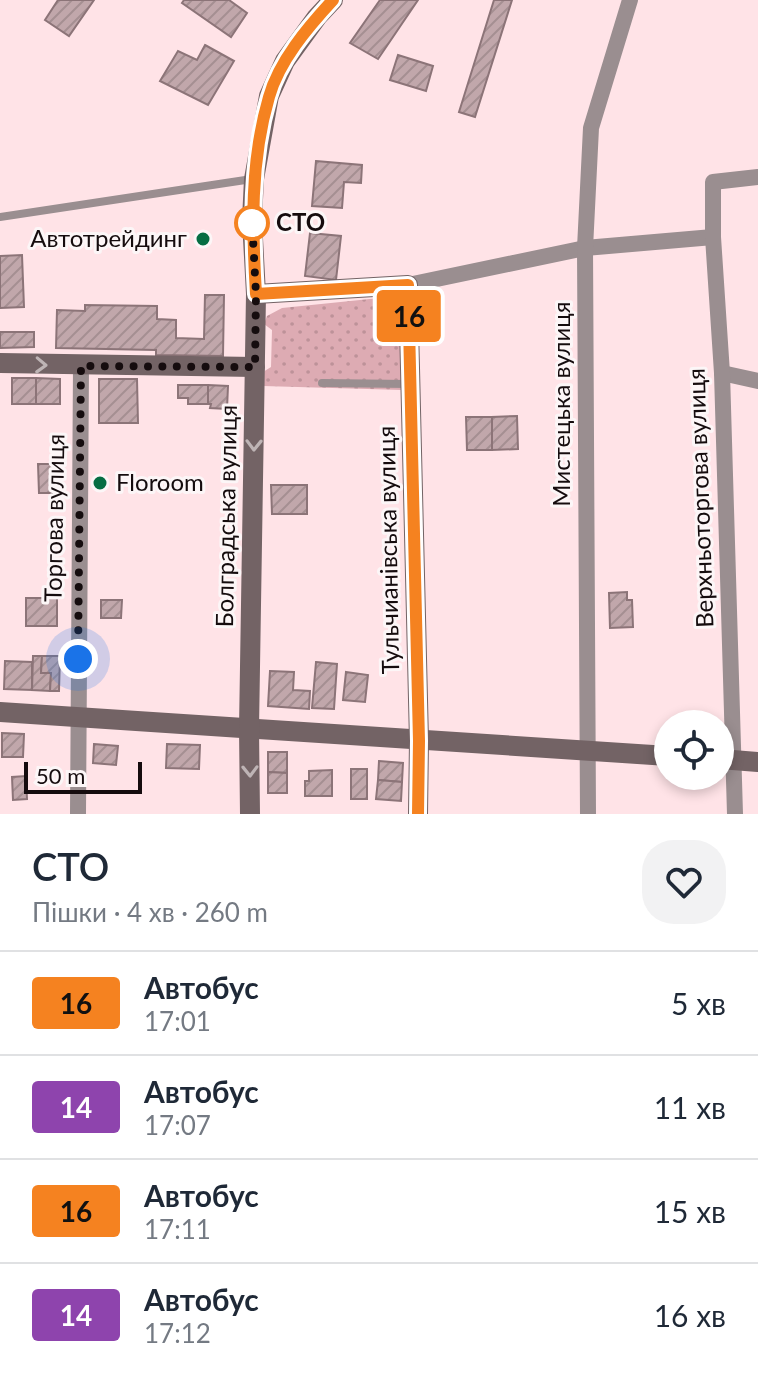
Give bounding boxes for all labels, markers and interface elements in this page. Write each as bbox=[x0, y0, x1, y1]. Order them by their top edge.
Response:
marker: СТО bbox=[235, 206, 269, 240]
place label: СТО bbox=[276, 207, 325, 236]
place label: Автотрейдинг bbox=[30, 223, 187, 252]
marker: Автотрейдинг bbox=[194, 230, 212, 248]
line badge: 16 bbox=[373, 290, 445, 342]
text: 16 bbox=[393, 299, 425, 333]
street label: Мистецька вулиця bbox=[546, 301, 575, 507]
one-way arrow bbox=[35, 356, 48, 373]
street label: Верхньоторгова вулиця bbox=[680, 368, 719, 628]
street label: Болградська вулиця bbox=[209, 404, 242, 627]
street label: Тульчианівська вулиця bbox=[371, 426, 404, 674]
street label: Торгова вулиця bbox=[38, 434, 69, 602]
one-way arrow bbox=[245, 439, 262, 452]
place label: Floroom bbox=[116, 467, 204, 496]
marker: Floroom bbox=[91, 474, 109, 492]
your location bbox=[58, 639, 98, 679]
map controls bbox=[654, 710, 734, 790]
button: locate bbox=[654, 710, 734, 790]
scale bar bbox=[24, 758, 142, 794]
text: 50 m bbox=[36, 762, 85, 789]
one-way arrow bbox=[241, 765, 258, 778]
button: heart bbox=[642, 840, 726, 924]
text: СТО bbox=[32, 843, 109, 889]
text: Пішки · 4 хв · 260 m bbox=[32, 896, 268, 928]
text: Автобус bbox=[144, 969, 259, 1005]
text: 5 хв bbox=[671, 985, 726, 1021]
text: 16 bbox=[60, 986, 92, 1020]
text: 17:01 bbox=[144, 1005, 211, 1037]
text: Автобус bbox=[144, 1073, 259, 1109]
text: 11 хв bbox=[654, 1089, 726, 1125]
text: 14 bbox=[60, 1090, 92, 1124]
text: 17:07 bbox=[144, 1109, 211, 1141]
text: Автобус bbox=[144, 1177, 259, 1213]
text: 15 хв bbox=[654, 1193, 726, 1229]
text: 16 bbox=[60, 1194, 92, 1228]
text: 17:11 bbox=[144, 1213, 211, 1245]
text: Автобус bbox=[144, 1281, 259, 1317]
text: 16 хв bbox=[654, 1297, 726, 1333]
text: 14 bbox=[60, 1298, 92, 1332]
text: 17:12 bbox=[144, 1317, 211, 1349]

